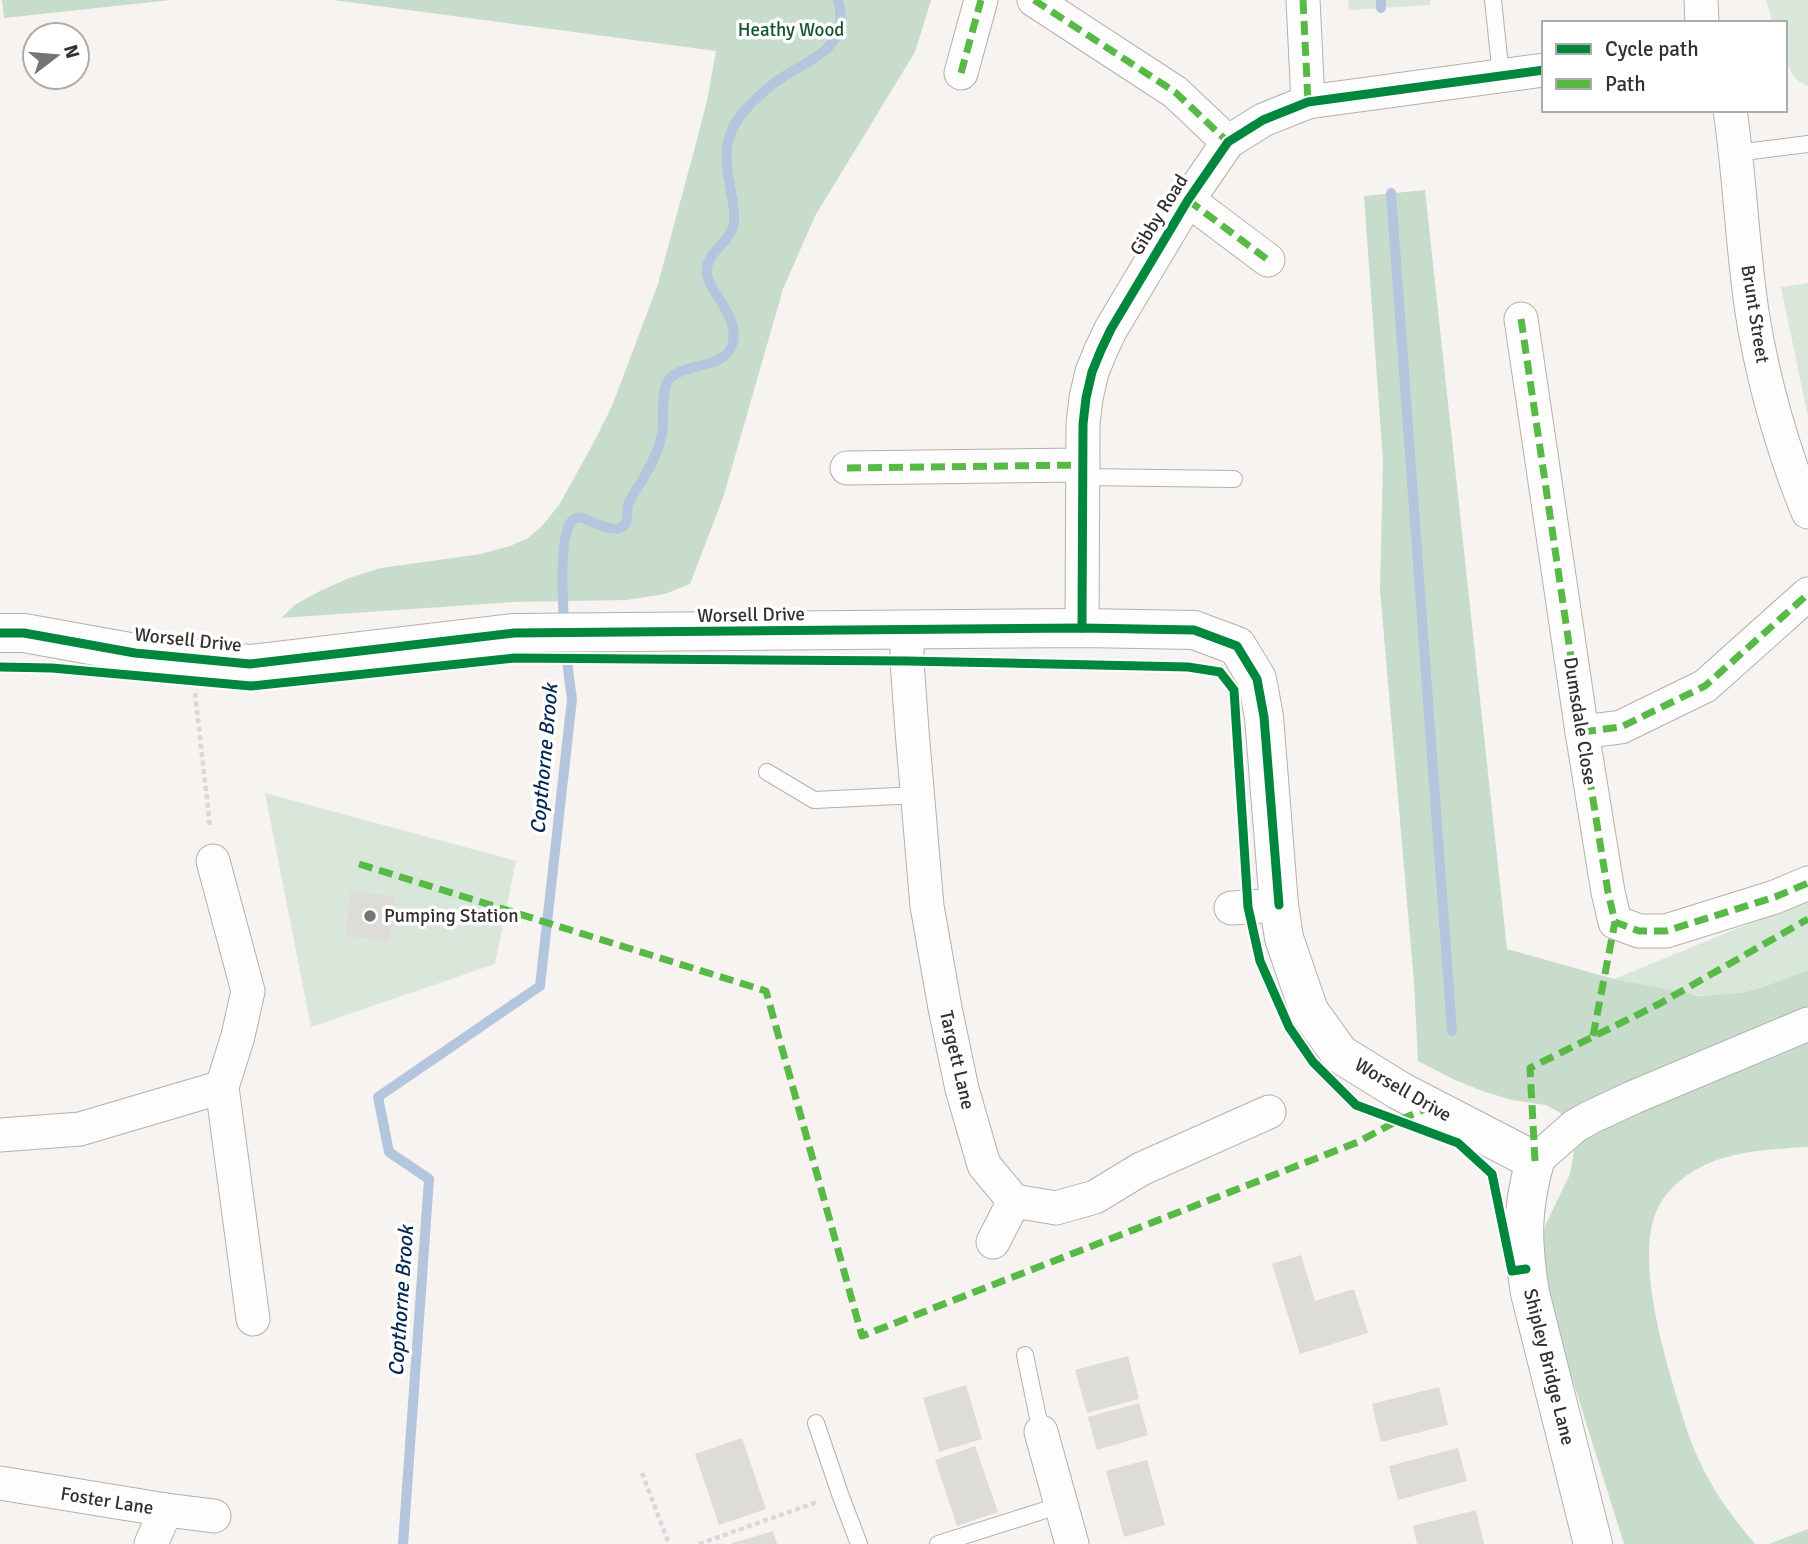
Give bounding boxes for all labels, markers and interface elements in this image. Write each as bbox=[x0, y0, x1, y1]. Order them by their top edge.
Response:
park label: Heathy Wood bbox=[738, 18, 844, 42]
north arrow bbox=[21, 21, 91, 91]
legend bbox=[1542, 21, 1787, 112]
text: Cycle path bbox=[1605, 36, 1699, 62]
text: N bbox=[58, 42, 85, 61]
text: Path bbox=[1605, 71, 1646, 97]
street label: Gibby Road bbox=[1125, 170, 1193, 260]
street label: Brunt Street bbox=[1735, 263, 1775, 365]
street label: Worsell Drive bbox=[697, 602, 805, 628]
street label: Worsell Drive bbox=[133, 622, 243, 658]
street label: Dumsdale Close bbox=[1558, 655, 1602, 787]
water label: Copthorne Brook bbox=[524, 680, 564, 835]
place label: Pumping Station bbox=[384, 904, 519, 928]
marker: Pumping Station bbox=[362, 908, 378, 924]
street label: Targett Lane bbox=[934, 1008, 980, 1112]
street label: Worsell Drive bbox=[1350, 1053, 1456, 1127]
water label: Copthorne Brook bbox=[383, 1222, 419, 1377]
street label: Shipley Bridge Lane bbox=[1518, 1286, 1580, 1448]
street label: Foster Lane bbox=[59, 1482, 155, 1520]

